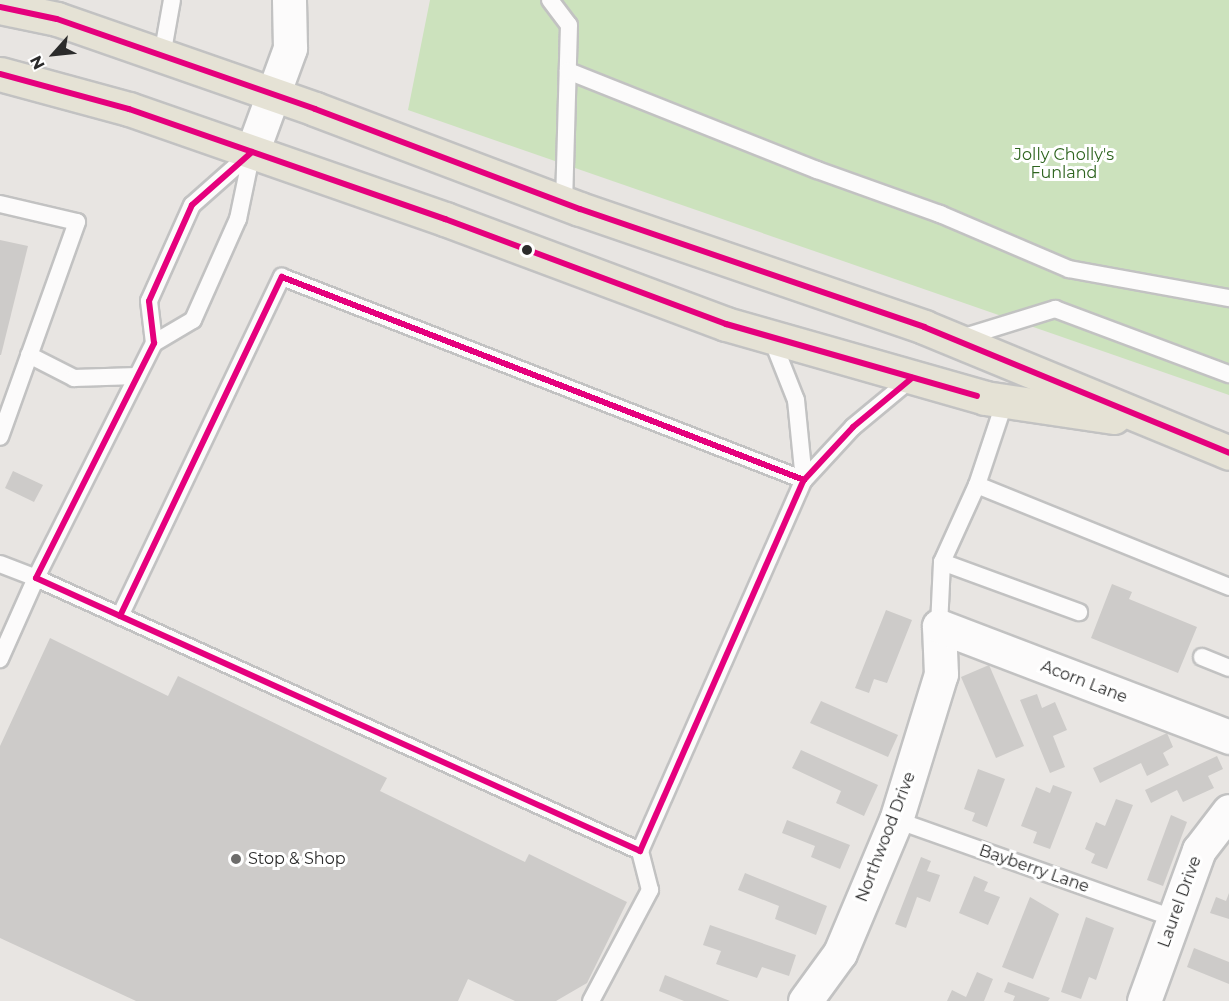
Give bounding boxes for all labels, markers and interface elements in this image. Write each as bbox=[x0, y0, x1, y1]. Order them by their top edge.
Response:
north arrow bbox=[24, 24, 84, 84]
text: N bbox=[26, 52, 49, 72]
park label: Jolly Cholly's Funland bbox=[1014, 145, 1114, 183]
unlabelled marker bbox=[521, 244, 533, 256]
street label: Acorn Lane bbox=[1038, 657, 1130, 707]
street label: Northwood Drive bbox=[852, 769, 920, 905]
street label: Bayberry Lane bbox=[976, 841, 1092, 897]
place label: Stop & Shop bbox=[248, 849, 346, 869]
marker: Stop & Shop bbox=[229, 852, 243, 866]
street label: Laurel Drive bbox=[1155, 854, 1205, 950]

